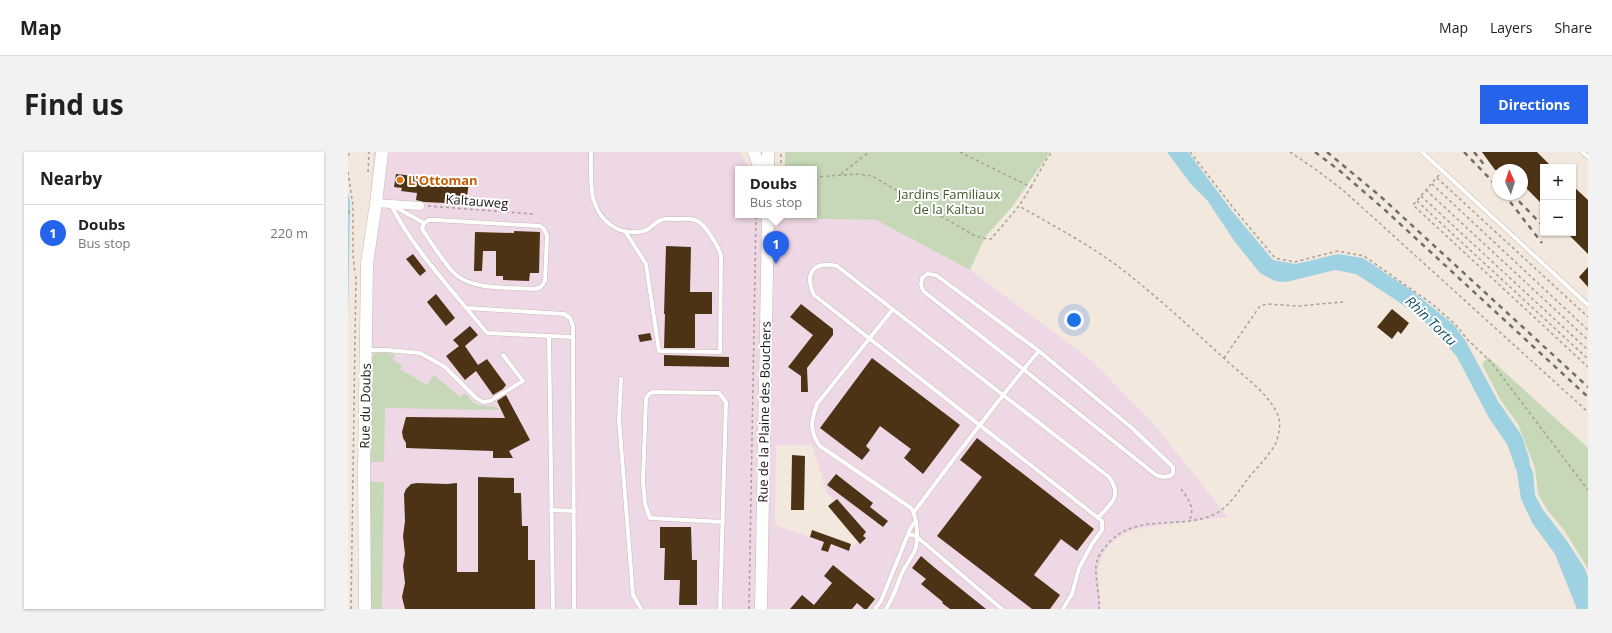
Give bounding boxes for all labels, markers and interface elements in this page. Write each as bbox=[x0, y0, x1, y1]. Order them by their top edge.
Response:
text: Map bbox=[20, 15, 61, 41]
text: Map bbox=[1439, 18, 1468, 37]
text: Layers bbox=[1490, 18, 1532, 37]
text: Share bbox=[1554, 18, 1592, 37]
text: Find us bbox=[24, 85, 124, 123]
button: Directions bbox=[1480, 85, 1588, 124]
north arrow bbox=[1492, 164, 1528, 200]
map controls bbox=[1540, 164, 1576, 236]
button: + bbox=[1540, 164, 1576, 200]
popup bbox=[735, 166, 817, 218]
text: Nearby bbox=[40, 167, 102, 190]
place label: L'Ottoman bbox=[408, 171, 478, 189]
text: Doubs bbox=[750, 173, 797, 193]
marker: L'Ottoman bbox=[395, 175, 405, 185]
park label: Jardins Familiaux de la Kaltau bbox=[896, 185, 1001, 218]
street label: Kaltauweg bbox=[445, 190, 509, 212]
text: Bus stop bbox=[750, 193, 802, 211]
button: − bbox=[1540, 200, 1576, 236]
text: Doubs bbox=[78, 214, 125, 234]
text: 1 bbox=[49, 224, 57, 242]
text: 220 m bbox=[270, 224, 308, 242]
pin: 1 bbox=[763, 231, 789, 264]
text: Bus stop bbox=[78, 234, 131, 252]
water label: Rhin Tortu bbox=[1402, 291, 1461, 350]
your location bbox=[1064, 310, 1084, 330]
street label: Rue de la Plaine des Bouchers bbox=[753, 321, 775, 503]
street label: Rue du Doubs bbox=[355, 363, 375, 449]

